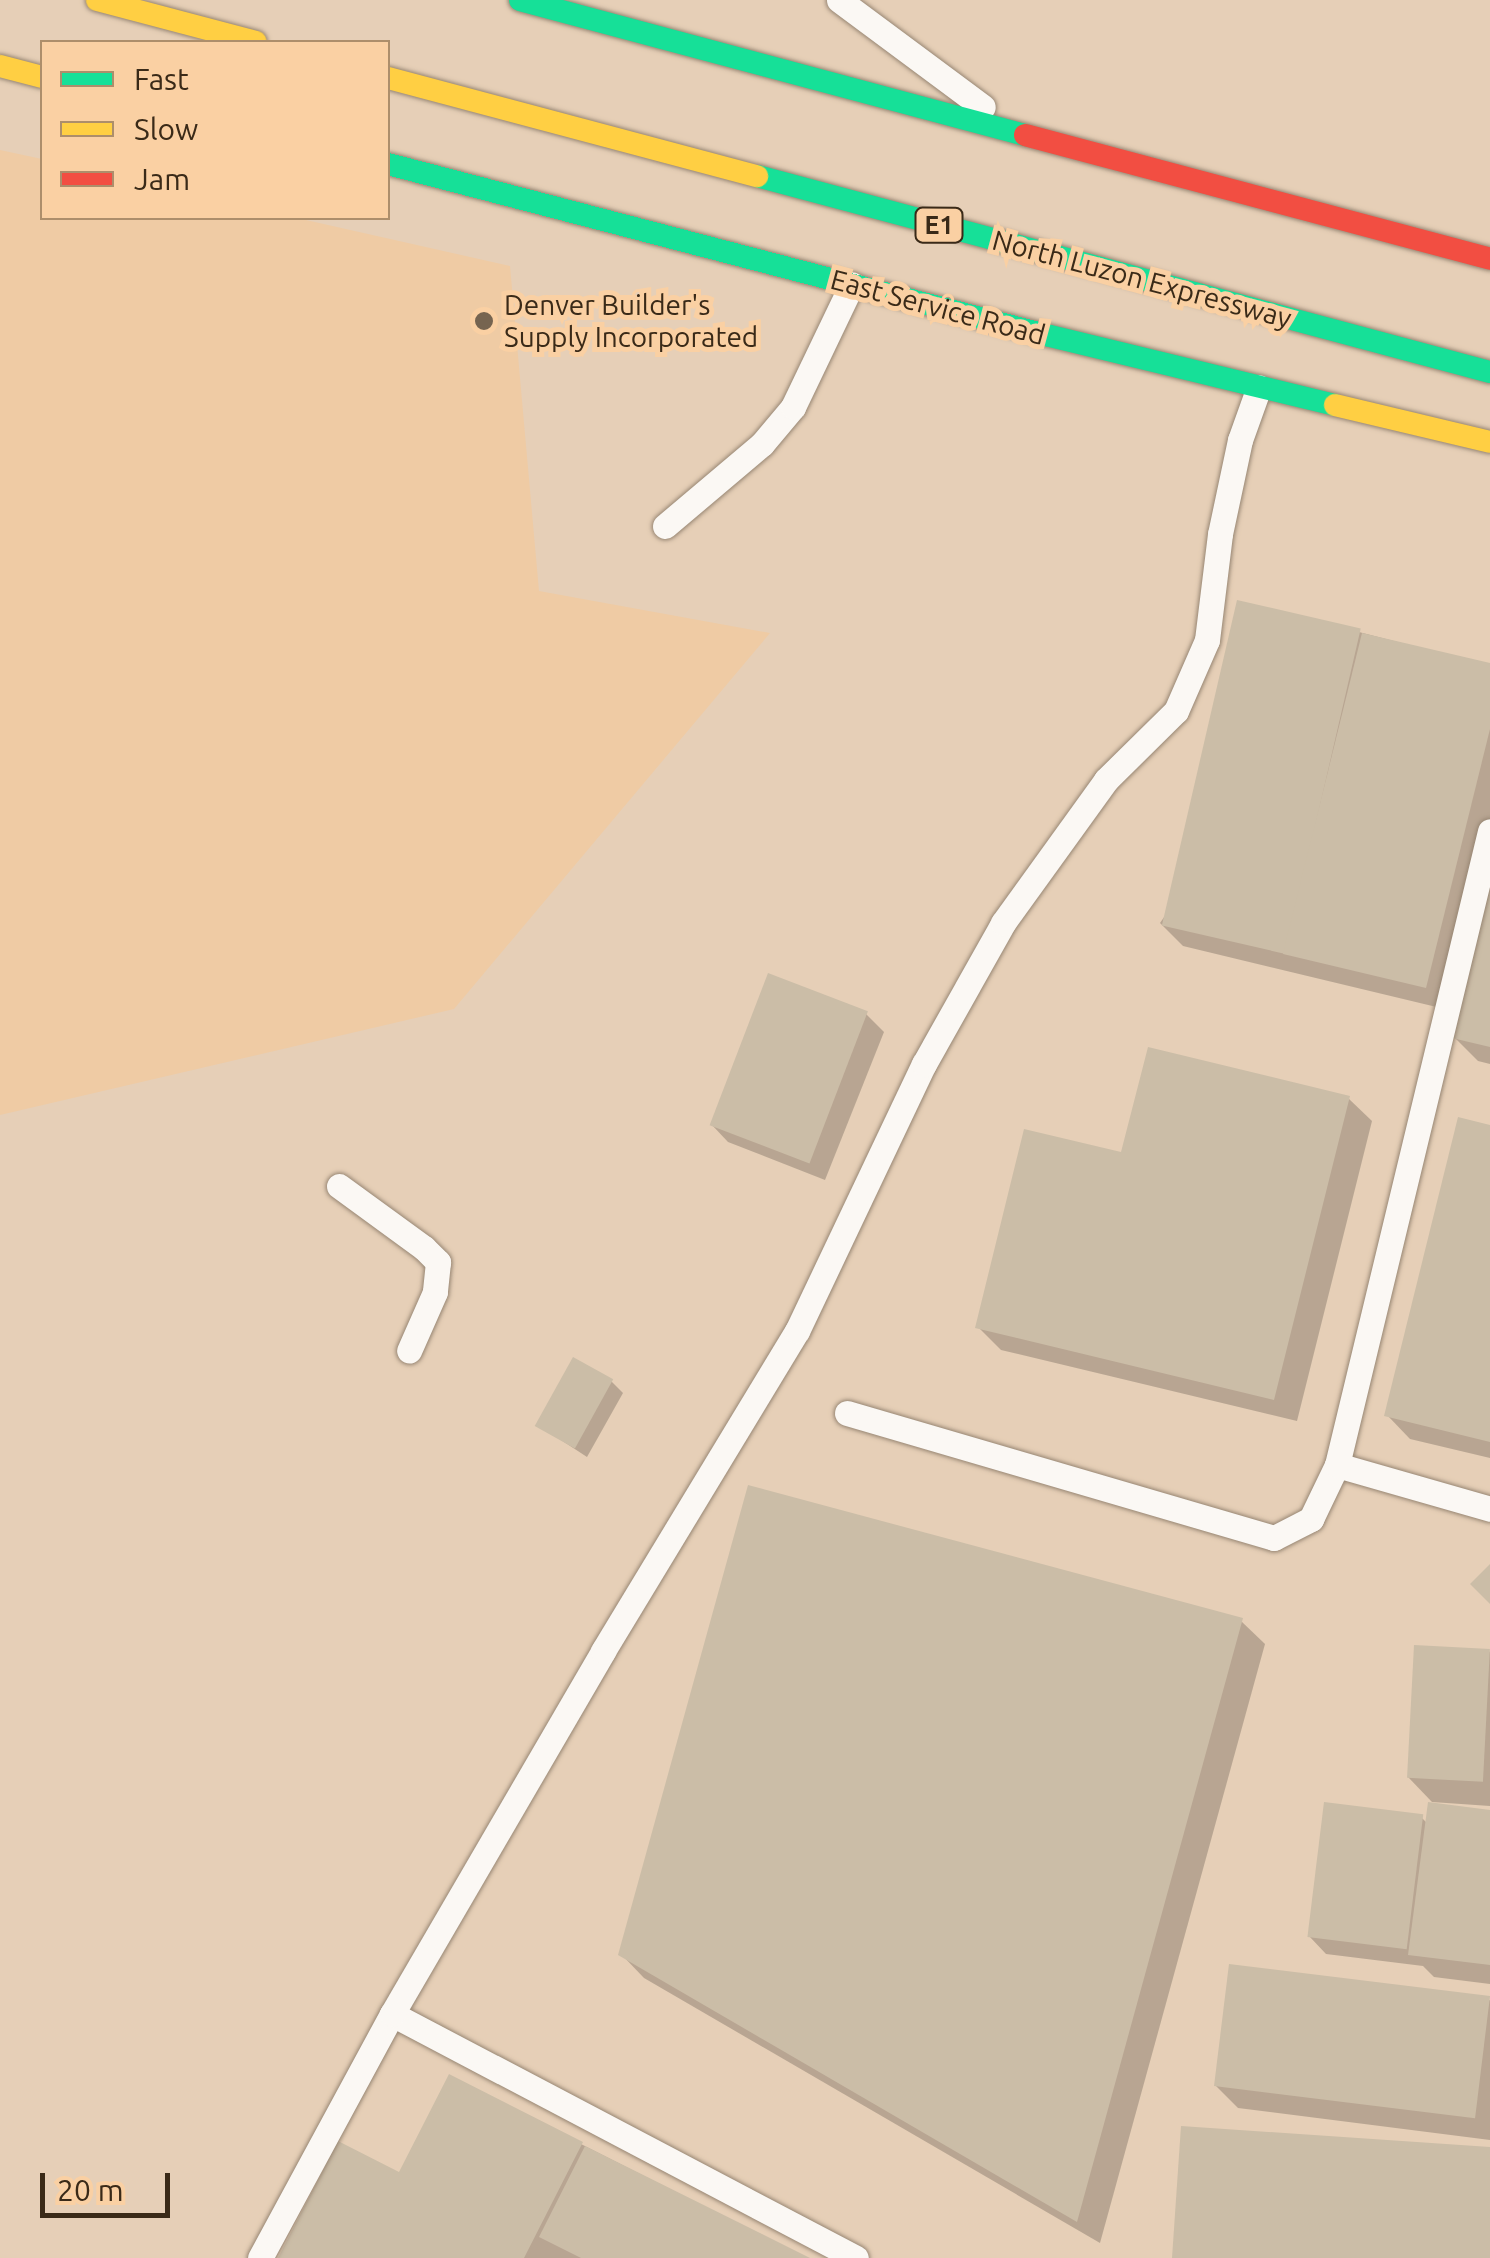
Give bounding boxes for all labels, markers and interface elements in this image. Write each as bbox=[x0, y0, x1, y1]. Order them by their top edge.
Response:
legend bbox=[40, 40, 390, 220]
text: Fast bbox=[134, 62, 189, 96]
text: Slow bbox=[134, 112, 198, 146]
text: Jam bbox=[134, 162, 190, 196]
road number: E1 bbox=[914, 205, 964, 245]
street label: North Luzon Expressway bbox=[989, 223, 1295, 335]
street label: East Service Road bbox=[827, 262, 1049, 352]
place label: Denver Builder's Supply Incorporated bbox=[504, 288, 758, 354]
marker: Denver Builder's Supply Incorporated bbox=[473, 310, 495, 332]
scale bar bbox=[45, 2153, 175, 2215]
text: 20 m bbox=[57, 2173, 124, 2207]

